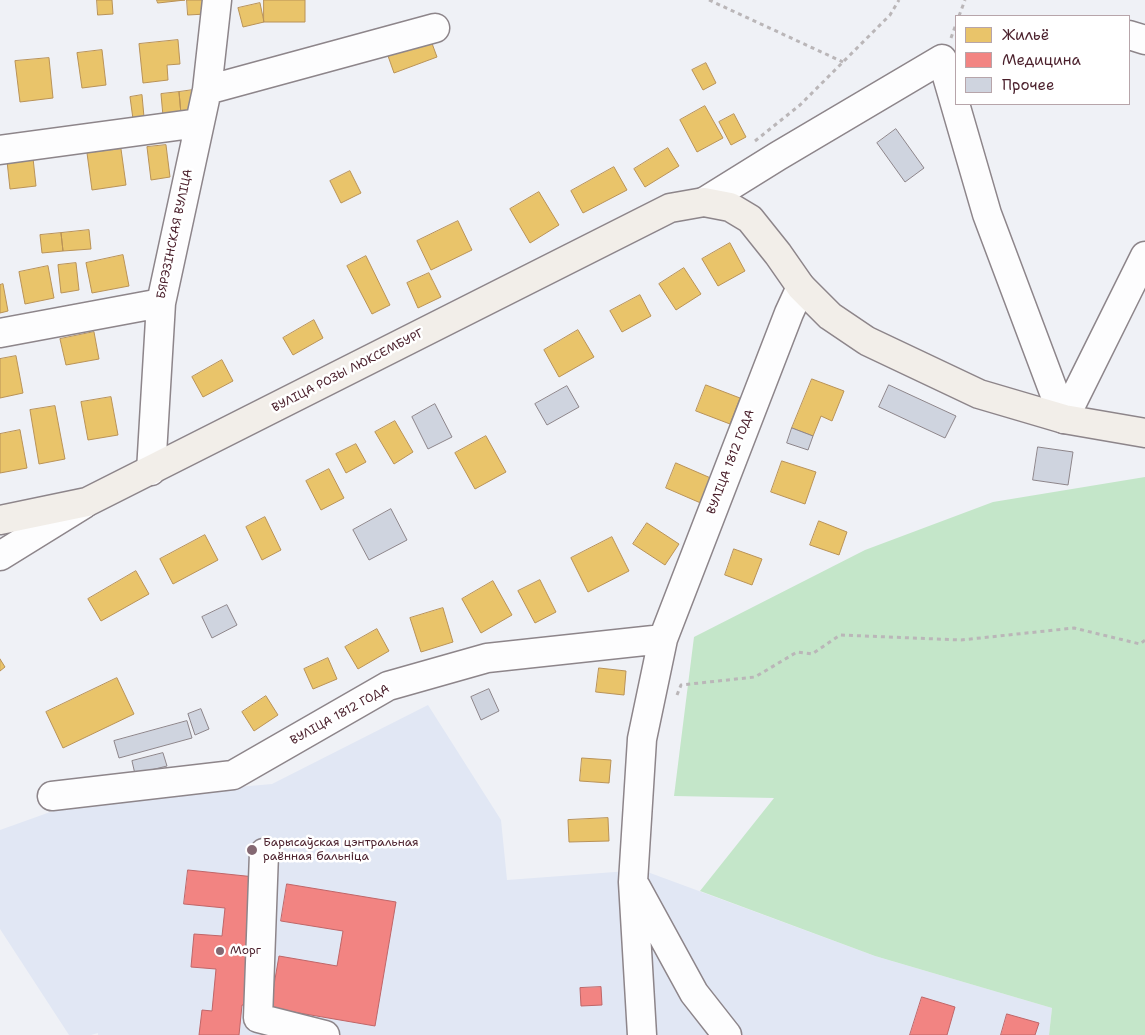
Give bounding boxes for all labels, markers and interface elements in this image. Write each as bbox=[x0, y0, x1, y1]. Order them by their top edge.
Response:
legend bbox=[955, 15, 1130, 105]
text: Жильё bbox=[1002, 25, 1049, 45]
text: Медицина bbox=[1002, 50, 1081, 70]
text: Прочее bbox=[1002, 75, 1054, 95]
street label: БЯРЭЗІНСКАЯ ВУЛІЦА bbox=[154, 168, 196, 300]
street label: ВУЛІЦА РОЗЫ ЛЮКСЕМБУРГ bbox=[270, 326, 426, 416]
street label: ВУЛІЦА 1812 ГОДА bbox=[704, 408, 758, 516]
street label: ВУЛІЦА 1812 ГОДА bbox=[288, 682, 392, 748]
place label: Барысаўская цэнтральная раённая бальніца bbox=[263, 836, 419, 864]
marker: Барысаўская цэнтральная раённая бальніца bbox=[245, 843, 259, 857]
place label: Морг bbox=[230, 944, 261, 958]
marker: Морг bbox=[214, 945, 226, 957]

